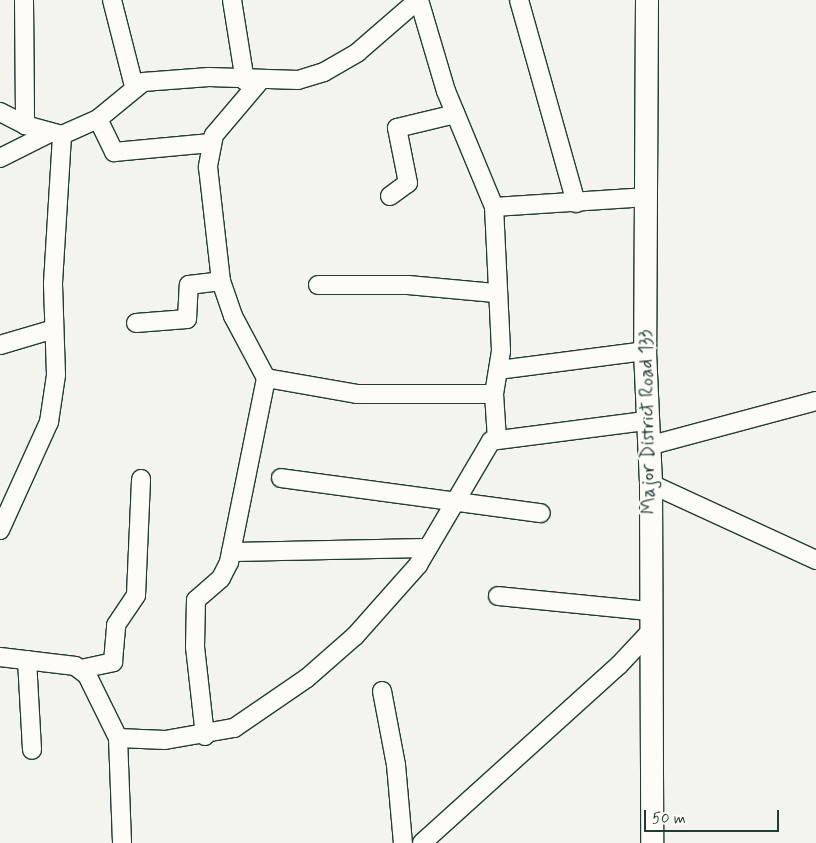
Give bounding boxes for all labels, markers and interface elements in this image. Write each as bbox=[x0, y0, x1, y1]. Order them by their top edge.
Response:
street label: Major District Road 133 bbox=[635, 330, 661, 514]
scale bar bbox=[646, 800, 781, 832]
text: 50 m bbox=[652, 809, 686, 829]

